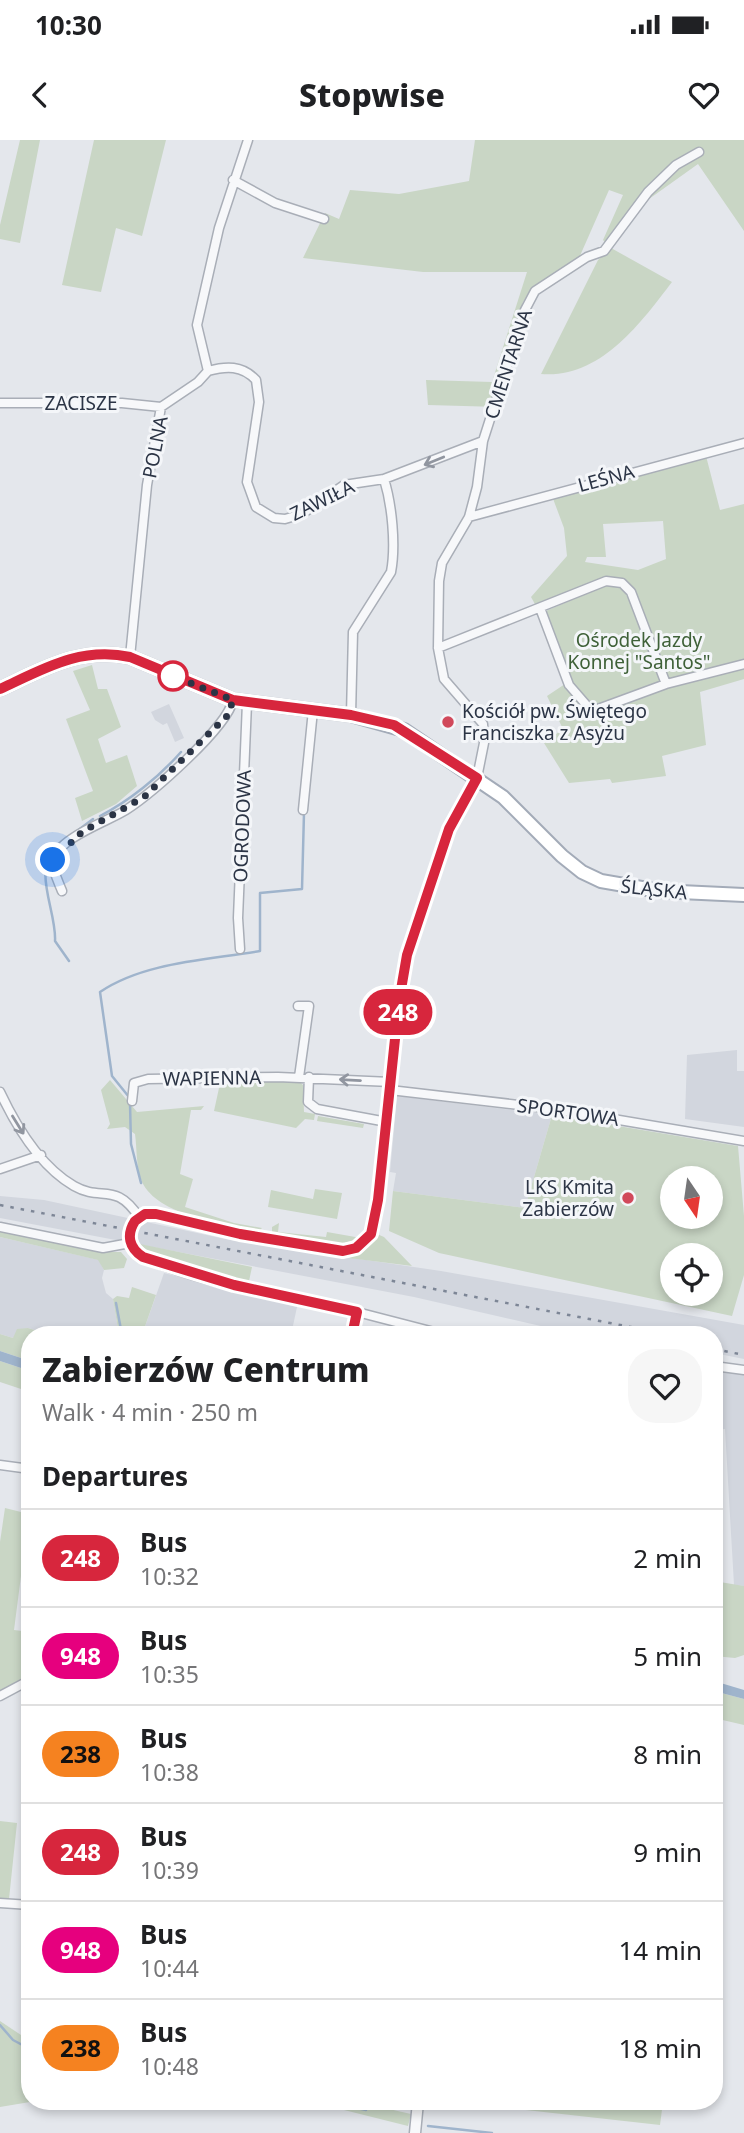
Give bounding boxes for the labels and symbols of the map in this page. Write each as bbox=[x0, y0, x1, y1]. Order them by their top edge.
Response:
street label: CMENTARNA bbox=[478, 305, 538, 422]
street label: ZACISZE bbox=[45, 390, 117, 416]
street label: POLNA bbox=[136, 413, 174, 480]
one-way arrow bbox=[424, 456, 445, 469]
street label: LEŚNA bbox=[575, 458, 638, 498]
street label: ZAWIŁA bbox=[286, 473, 359, 527]
park label: Ośrodek Jazdy Konnej "Santos" bbox=[567, 627, 711, 675]
unlabelled marker bbox=[158, 661, 188, 691]
place label: Kościół pw. Świętego Franciszka z Asyżu bbox=[462, 698, 647, 746]
marker: Kościół pw. Świętego Franciszka z Asyżu bbox=[440, 714, 456, 730]
street label: OGRODOWA bbox=[227, 768, 257, 883]
your location bbox=[35, 842, 70, 877]
street label: ŚLĄSKA bbox=[619, 873, 689, 906]
line badge: 248 bbox=[358, 989, 438, 1035]
street label: WAPIENNA bbox=[162, 1064, 262, 1092]
one-way arrow bbox=[339, 1073, 362, 1086]
street label: SPORTOWA bbox=[515, 1092, 621, 1132]
one-way arrow bbox=[12, 1115, 26, 1135]
north arrow bbox=[660, 1166, 723, 1228]
place label: LKS Kmita Zabierzów bbox=[522, 1174, 614, 1222]
marker: LKS Kmita Zabierzów bbox=[620, 1190, 636, 1206]

